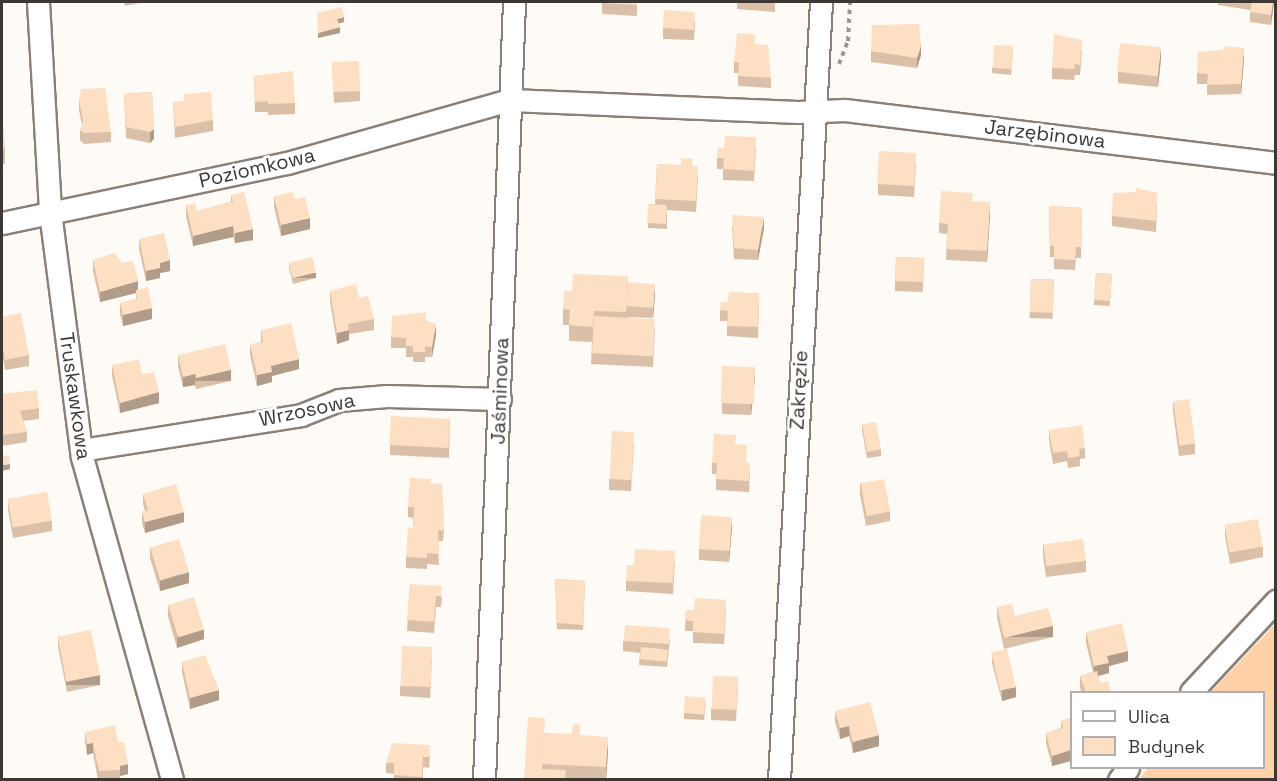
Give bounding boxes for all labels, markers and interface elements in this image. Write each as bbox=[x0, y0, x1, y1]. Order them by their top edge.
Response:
street label: Jarzębinowa bbox=[983, 115, 1107, 153]
street label: Poziomkowa bbox=[197, 143, 317, 193]
street label: Truskawkowa bbox=[54, 331, 96, 461]
street label: Jaśminowa bbox=[486, 337, 514, 445]
street label: Zakręzie bbox=[785, 350, 813, 430]
street label: Wrzosowa bbox=[257, 388, 357, 432]
legend bbox=[1070, 691, 1265, 769]
text: Ulica bbox=[1128, 705, 1170, 728]
text: Budynek bbox=[1128, 735, 1205, 758]

